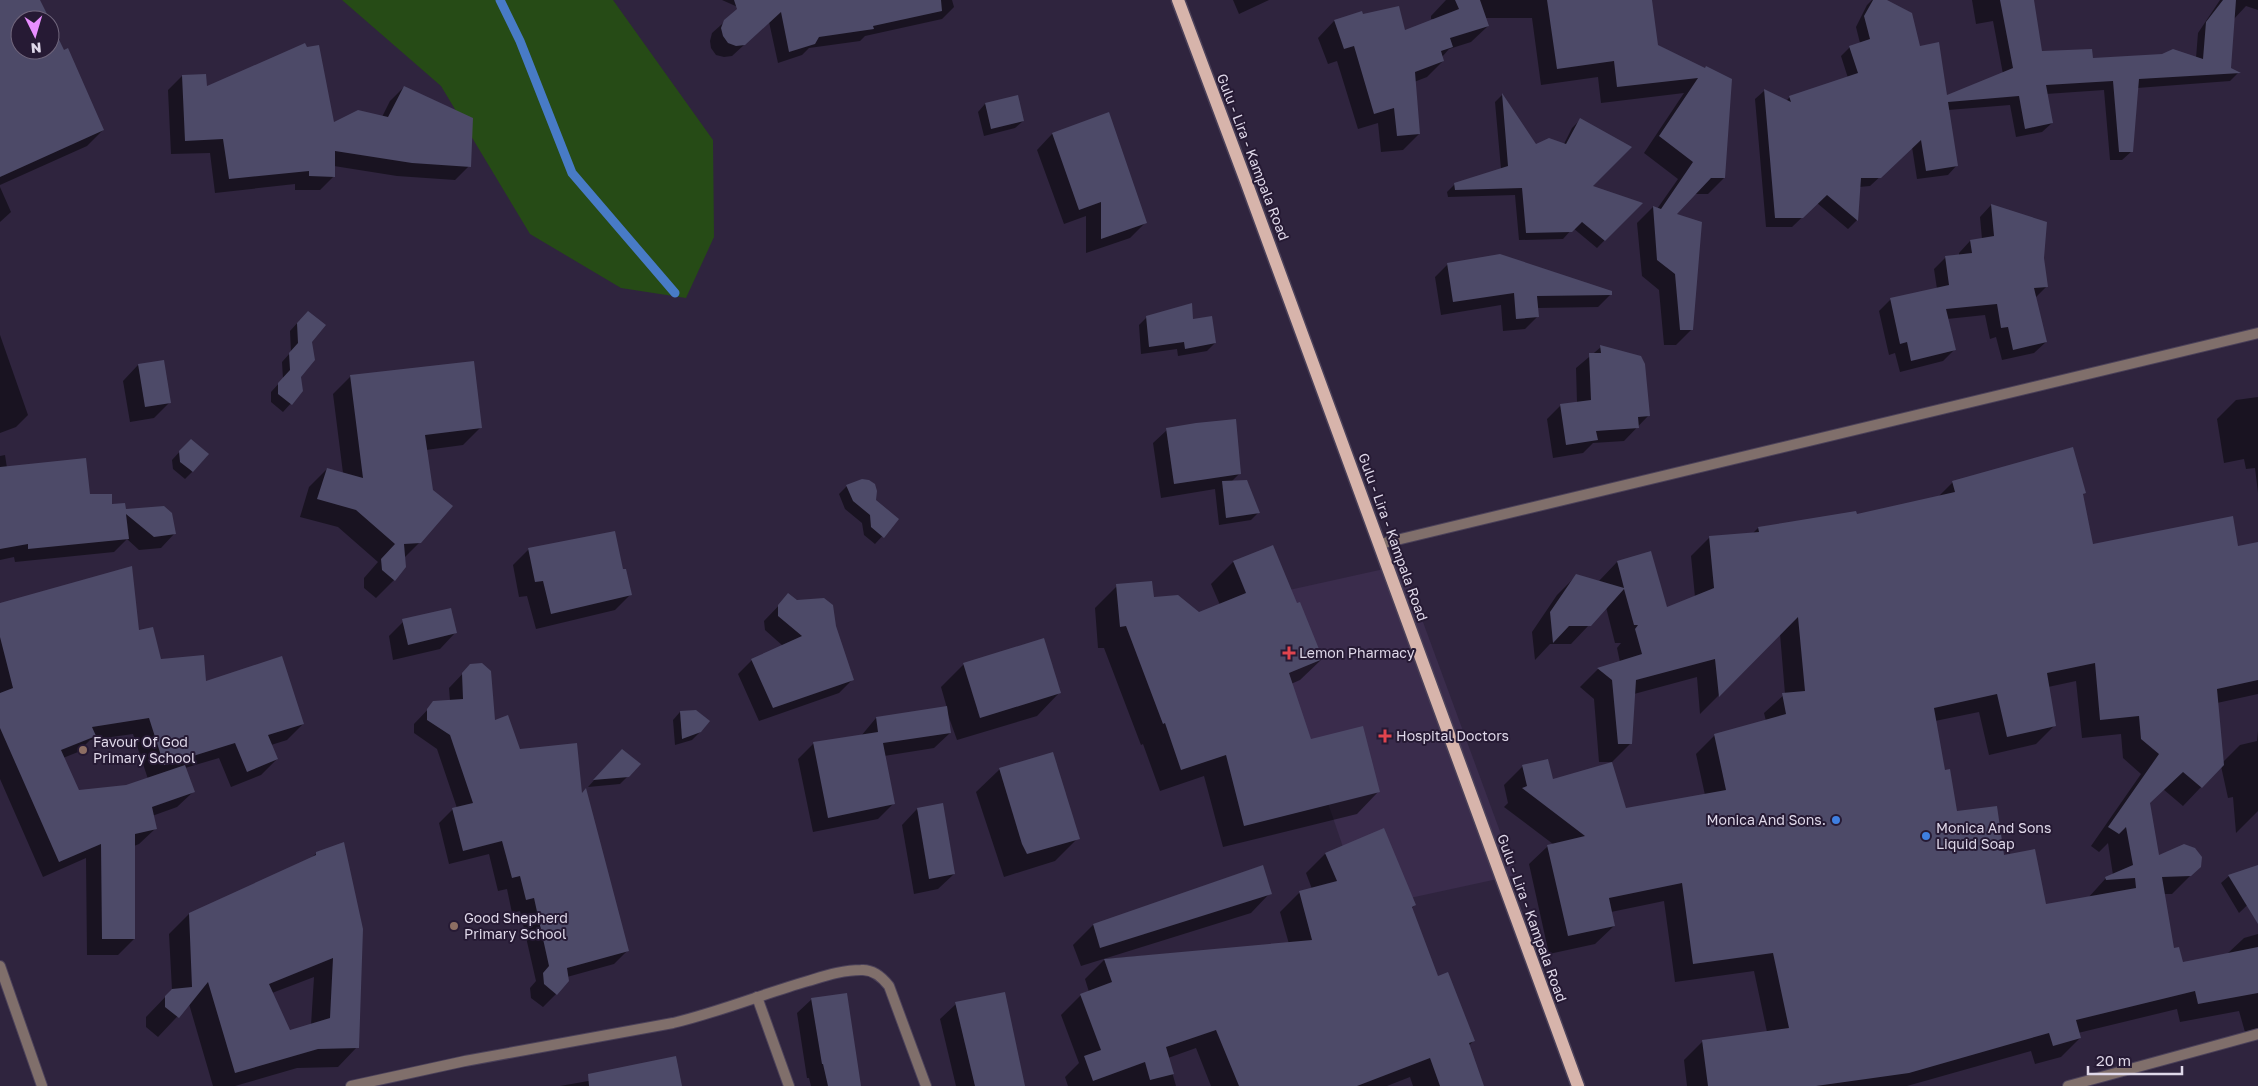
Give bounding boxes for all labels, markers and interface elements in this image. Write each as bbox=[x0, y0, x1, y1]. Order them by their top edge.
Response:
north arrow bbox=[10, 10, 60, 60]
text: N bbox=[30, 40, 42, 57]
street label: Gulu - Lira - Kampala Road bbox=[1214, 71, 1293, 243]
street label: Gulu - Lira - Kampala Road bbox=[1355, 451, 1432, 623]
place label: Lemon Pharmacy bbox=[1299, 644, 1415, 661]
marker: Lemon Pharmacy bbox=[1283, 647, 1295, 659]
place label: Hospital Doctors bbox=[1396, 727, 1509, 744]
marker: Hospital Doctors bbox=[1378, 729, 1392, 743]
place label: Favour Of God Primary School bbox=[93, 733, 195, 766]
marker: Favour Of God Primary School bbox=[77, 744, 89, 756]
place label: Monica And Sons. bbox=[1706, 811, 1826, 828]
marker: Monica And Sons. bbox=[1830, 814, 1842, 826]
place label: Monica And Sons Liquid Soap bbox=[1936, 819, 2051, 852]
marker: Monica And Sons Liquid Soap bbox=[1920, 830, 1932, 842]
street label: Gulu - Lira - Kampala Road bbox=[1494, 832, 1571, 1004]
place label: Good Shepherd Primary School bbox=[464, 909, 568, 942]
marker: Good Shepherd Primary School bbox=[448, 920, 460, 932]
scale bar bbox=[2088, 1044, 2182, 1076]
text: 20 m bbox=[2096, 1051, 2131, 1069]

